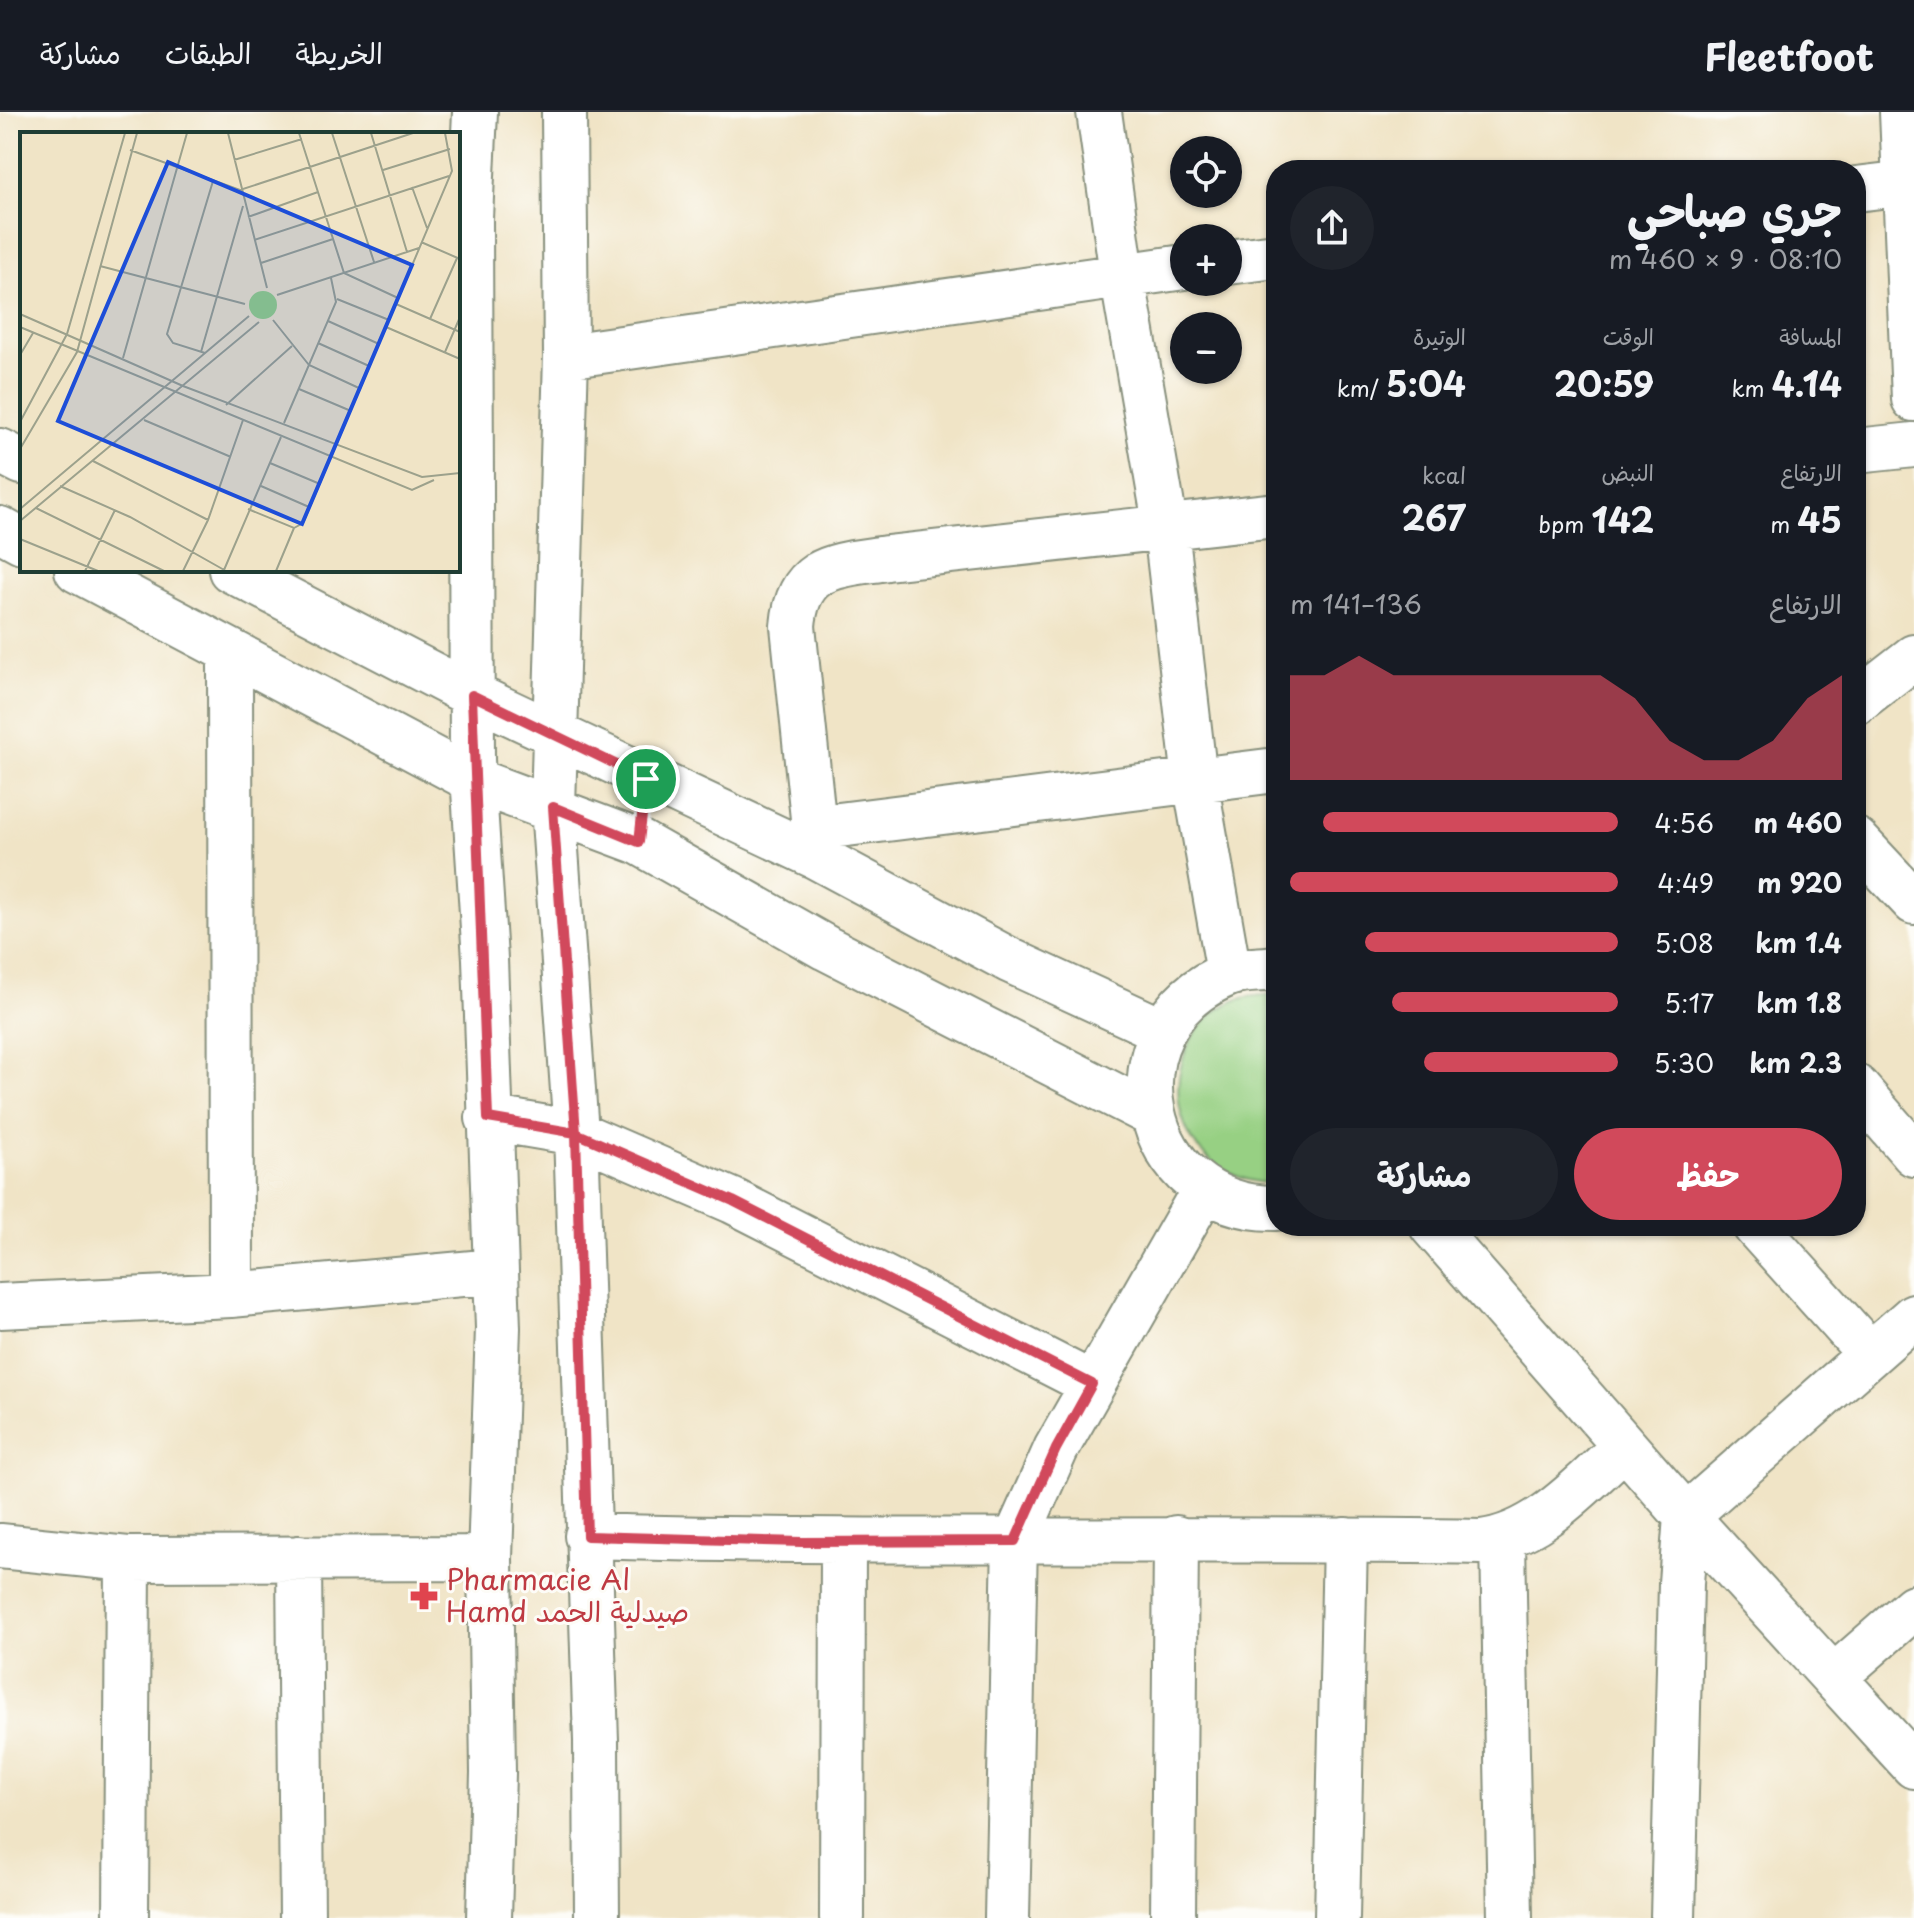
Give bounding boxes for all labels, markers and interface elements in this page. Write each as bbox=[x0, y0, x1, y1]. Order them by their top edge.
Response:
text: Fleetfoot bbox=[1704, 27, 1874, 84]
text: مشاركة bbox=[40, 31, 121, 74]
text: الطبقات bbox=[165, 31, 251, 74]
text: الخريطة bbox=[295, 31, 383, 74]
inset map bbox=[20, 132, 460, 572]
map controls bbox=[1170, 136, 1242, 384]
button: locate bbox=[1170, 136, 1242, 208]
text: جري صباحي bbox=[1627, 176, 1842, 242]
button: share bbox=[1290, 186, 1374, 270]
button: + bbox=[1170, 224, 1242, 296]
text: 08:10 · 9 × 460 m bbox=[1609, 239, 1842, 278]
button: − bbox=[1170, 312, 1242, 384]
text: الوتيرة bbox=[1413, 319, 1466, 352]
text: الوقت bbox=[1603, 319, 1654, 352]
text: المسافة bbox=[1779, 319, 1842, 352]
text: 5:04 bbox=[1386, 357, 1466, 409]
text: 20:59 bbox=[1554, 357, 1654, 409]
text: 4.14 bbox=[1772, 357, 1842, 409]
text: /km bbox=[1337, 371, 1386, 404]
text: km bbox=[1732, 371, 1772, 404]
text: النبض bbox=[1601, 455, 1654, 488]
text: الارتفاع bbox=[1780, 455, 1842, 488]
text: kcal bbox=[1422, 458, 1466, 491]
text: 267 bbox=[1402, 491, 1466, 543]
text: 142 bbox=[1591, 493, 1654, 545]
text: 45 bbox=[1797, 493, 1842, 545]
text: bpm bbox=[1538, 507, 1591, 540]
text: m bbox=[1770, 507, 1797, 540]
text: 136–141 m bbox=[1290, 584, 1422, 623]
text: الارتفاع bbox=[1769, 584, 1842, 623]
pin bbox=[612, 745, 680, 813]
icon: arrive bbox=[624, 757, 668, 801]
text: 4:56 bbox=[1655, 803, 1714, 842]
text: 460 m bbox=[1754, 803, 1842, 842]
text: 4:49 bbox=[1657, 863, 1714, 902]
text: 920 m bbox=[1757, 863, 1842, 902]
text: 5:08 bbox=[1655, 923, 1714, 962]
text: 1.4 km bbox=[1756, 923, 1842, 962]
text: 5:17 bbox=[1664, 983, 1714, 1022]
text: 1.8 km bbox=[1756, 983, 1842, 1022]
text: 5:30 bbox=[1654, 1043, 1714, 1082]
text: 2.3 km bbox=[1750, 1043, 1842, 1082]
button: مشاركة bbox=[1290, 1128, 1558, 1220]
button: حفظ bbox=[1574, 1128, 1842, 1220]
place label: Pharmacie Al Hamd صيدلية الحمد bbox=[446, 1557, 689, 1632]
pharmacy icon: Pharmacie Al Hamd صيدلية الحمد bbox=[409, 1581, 439, 1611]

